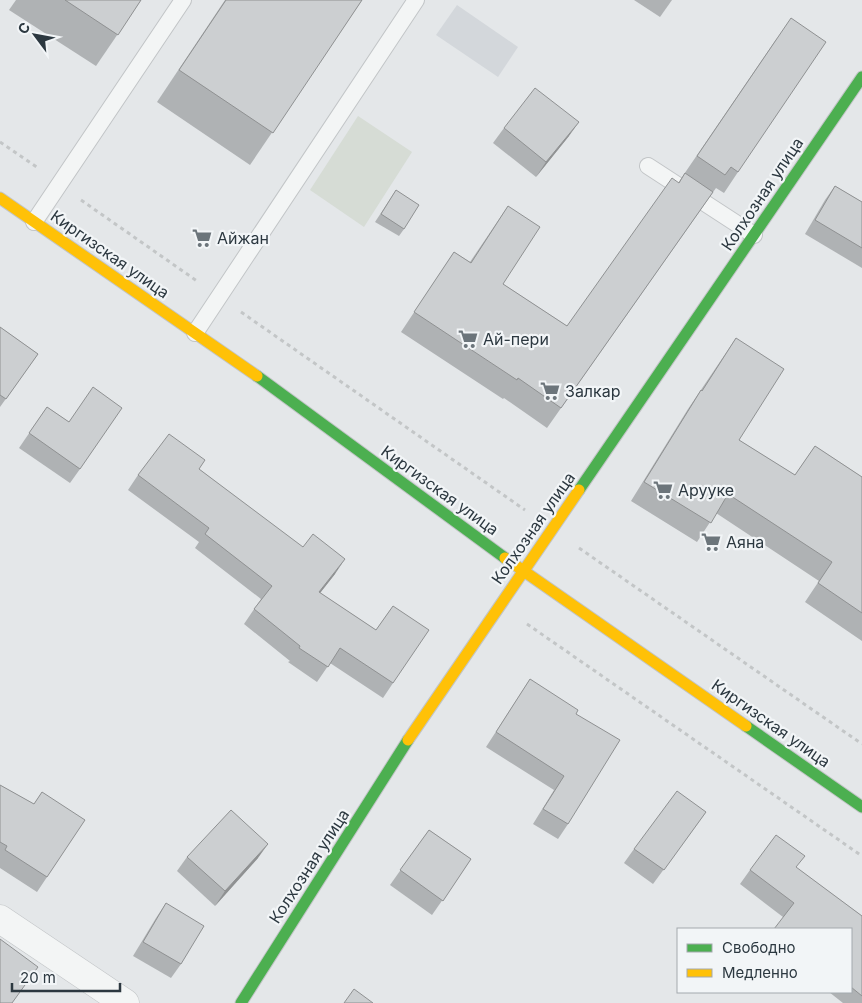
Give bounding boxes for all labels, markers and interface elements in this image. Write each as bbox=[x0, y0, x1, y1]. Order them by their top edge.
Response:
north arrow bbox=[10, 10, 60, 60]
text: С bbox=[14, 19, 34, 37]
street label: Колхозная улица bbox=[717, 134, 807, 254]
street label: Киргизская улица bbox=[47, 206, 173, 302]
supermarket icon: Айжан bbox=[191, 227, 213, 249]
place label: Айжан bbox=[217, 228, 269, 248]
supermarket icon: Ай-пери bbox=[457, 328, 479, 350]
place label: Ай-пери bbox=[483, 329, 549, 349]
supermarket icon: Залкар bbox=[539, 380, 561, 402]
place label: Залкар bbox=[565, 381, 621, 401]
street label: Киргизская улица bbox=[377, 441, 503, 539]
street label: Колхозная улица bbox=[487, 468, 579, 588]
supermarket icon: Арууке bbox=[652, 479, 674, 501]
place label: Арууке bbox=[678, 480, 734, 500]
supermarket icon: Аяна bbox=[700, 531, 722, 553]
place label: Аяна bbox=[726, 532, 764, 552]
street label: Киргизская улица bbox=[708, 675, 834, 771]
street label: Колхозная улица bbox=[265, 805, 353, 927]
legend bbox=[677, 928, 852, 993]
text: Свободно bbox=[722, 938, 796, 957]
scale bar bbox=[12, 960, 120, 992]
text: Медленно bbox=[722, 963, 798, 982]
text: 20 m bbox=[20, 968, 56, 987]

